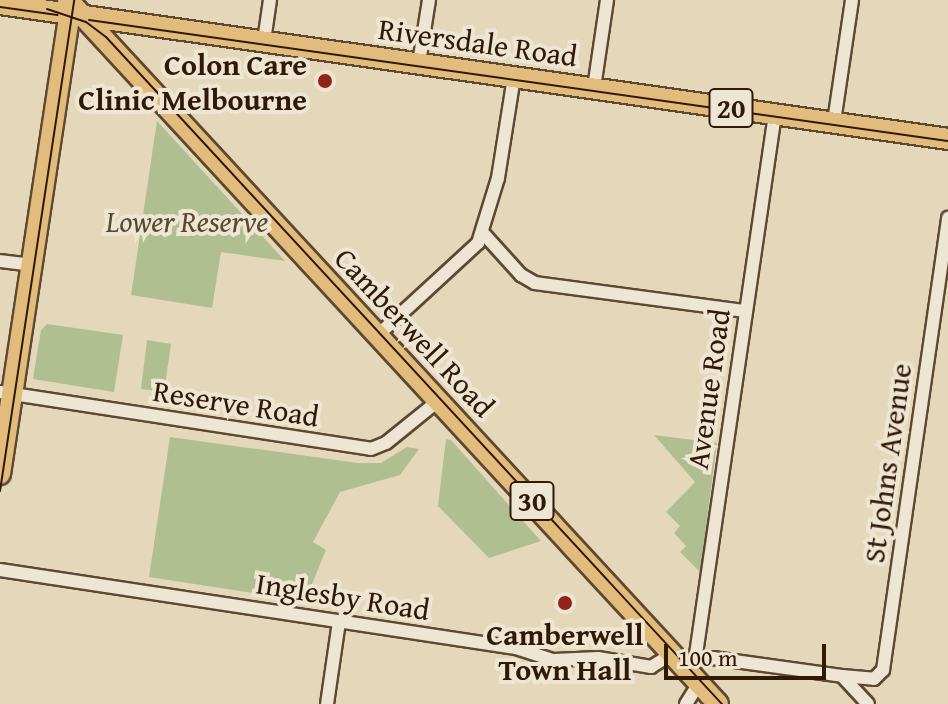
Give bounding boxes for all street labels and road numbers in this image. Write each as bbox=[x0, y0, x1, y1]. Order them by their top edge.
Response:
street label: Riversdale Road bbox=[376, 10, 580, 74]
road number: 20 bbox=[707, 84, 755, 132]
street label: Camberwell Road bbox=[328, 240, 502, 424]
street label: Avenue Road bbox=[679, 307, 737, 471]
street label: St Johns Avenue bbox=[855, 361, 919, 565]
street label: Reserve Road bbox=[151, 372, 321, 434]
road number: 30 bbox=[508, 477, 556, 525]
street label: Inglesby Road bbox=[254, 565, 432, 627]

